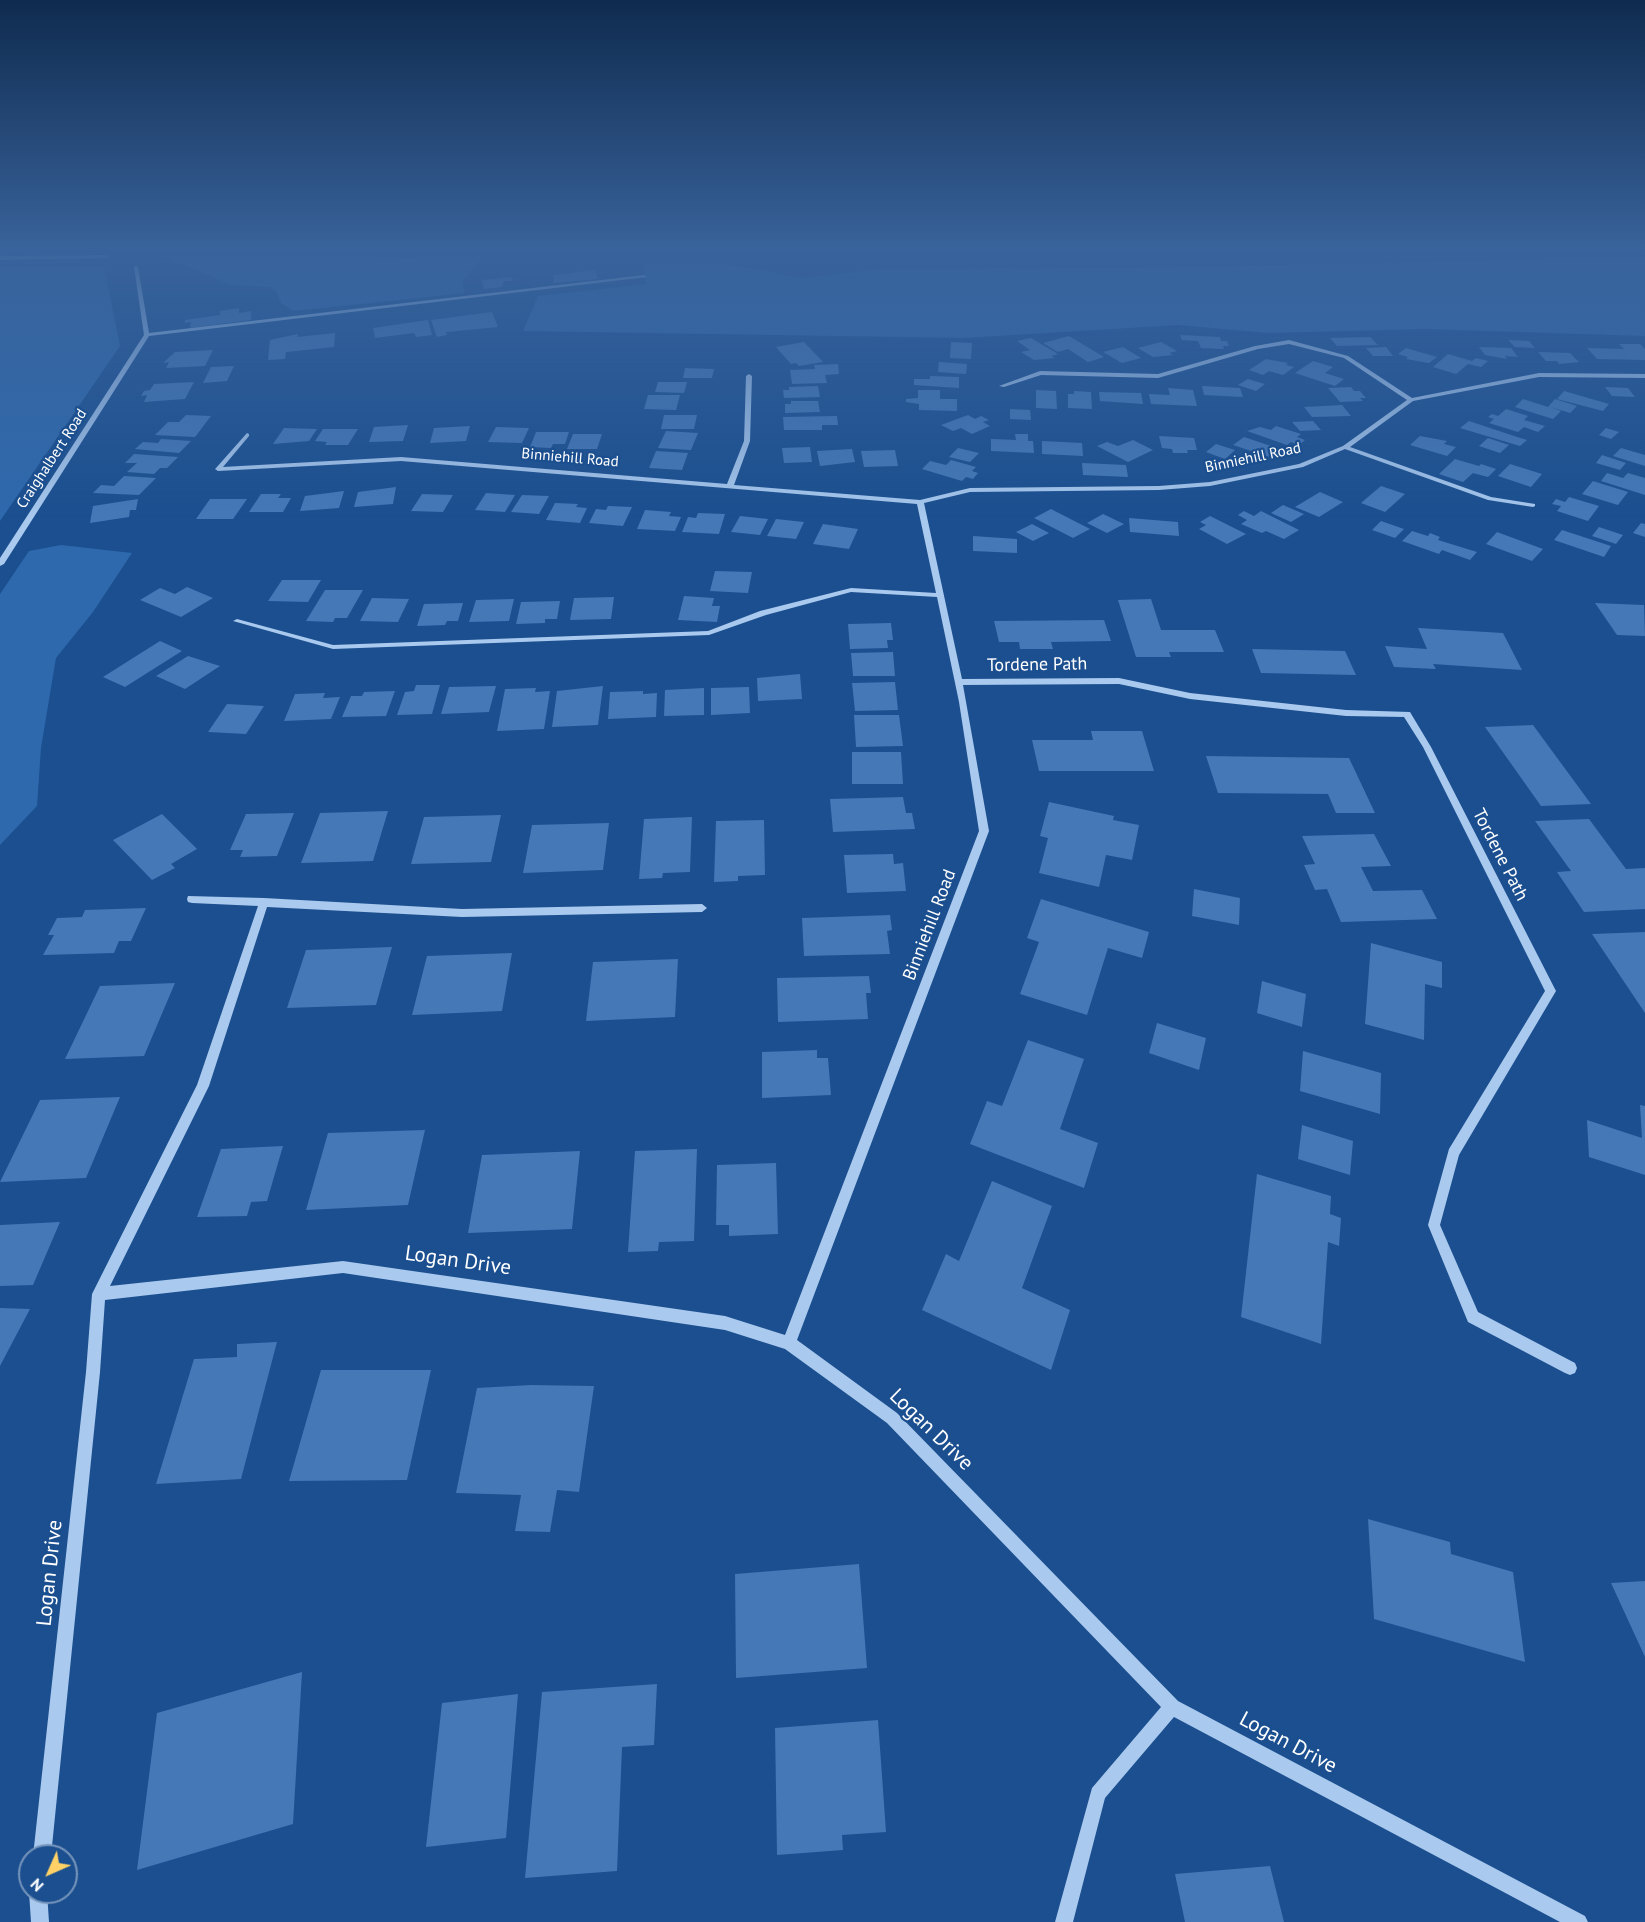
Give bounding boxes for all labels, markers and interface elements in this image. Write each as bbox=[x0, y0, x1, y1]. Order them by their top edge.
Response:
street label: Craighalbert Road bbox=[13, 406, 91, 512]
street label: Binniehill Road bbox=[1203, 439, 1303, 477]
street label: Binniehill Road bbox=[521, 445, 619, 471]
street label: Tordene Path bbox=[987, 653, 1087, 677]
street label: Tordene Path bbox=[1468, 805, 1532, 905]
street label: Binniehill Road bbox=[899, 866, 961, 984]
street label: Logan Drive bbox=[403, 1241, 513, 1281]
street label: Logan Drive bbox=[884, 1384, 978, 1476]
street label: Logan Drive bbox=[32, 1519, 68, 1627]
street label: Logan Drive bbox=[1235, 1707, 1341, 1779]
north arrow bbox=[18, 1844, 78, 1904]
text: N bbox=[26, 1875, 47, 1896]

